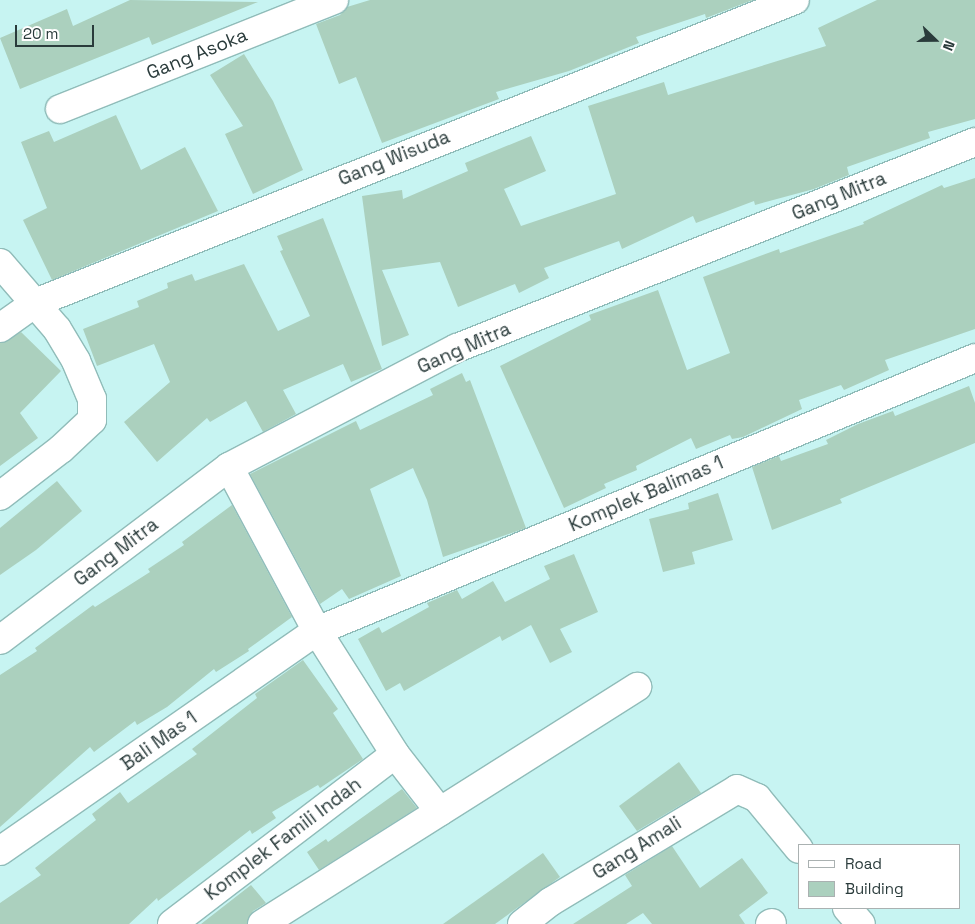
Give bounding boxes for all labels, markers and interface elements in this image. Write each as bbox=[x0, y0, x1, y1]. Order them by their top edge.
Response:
scale bar bbox=[18, 15, 96, 47]
north arrow bbox=[910, 15, 960, 65]
street label: Gang Asoka bbox=[143, 23, 251, 85]
text: 20 m bbox=[23, 24, 58, 43]
text: N bbox=[939, 38, 959, 53]
street label: Gang Wisuda bbox=[335, 125, 453, 191]
street label: Gang Mitra bbox=[788, 167, 890, 225]
street label: Gang Mitra bbox=[414, 317, 514, 379]
street label: Komplek Balimas 1 bbox=[565, 451, 727, 537]
street label: Gang Mitra bbox=[69, 513, 163, 591]
street label: Bali Mas 1 bbox=[117, 706, 201, 776]
street label: Komplek Famili Indah bbox=[200, 773, 366, 905]
street label: Gang Amali bbox=[588, 812, 686, 884]
legend bbox=[798, 844, 960, 909]
text: Road bbox=[845, 854, 882, 873]
text: Building bbox=[845, 879, 904, 898]

